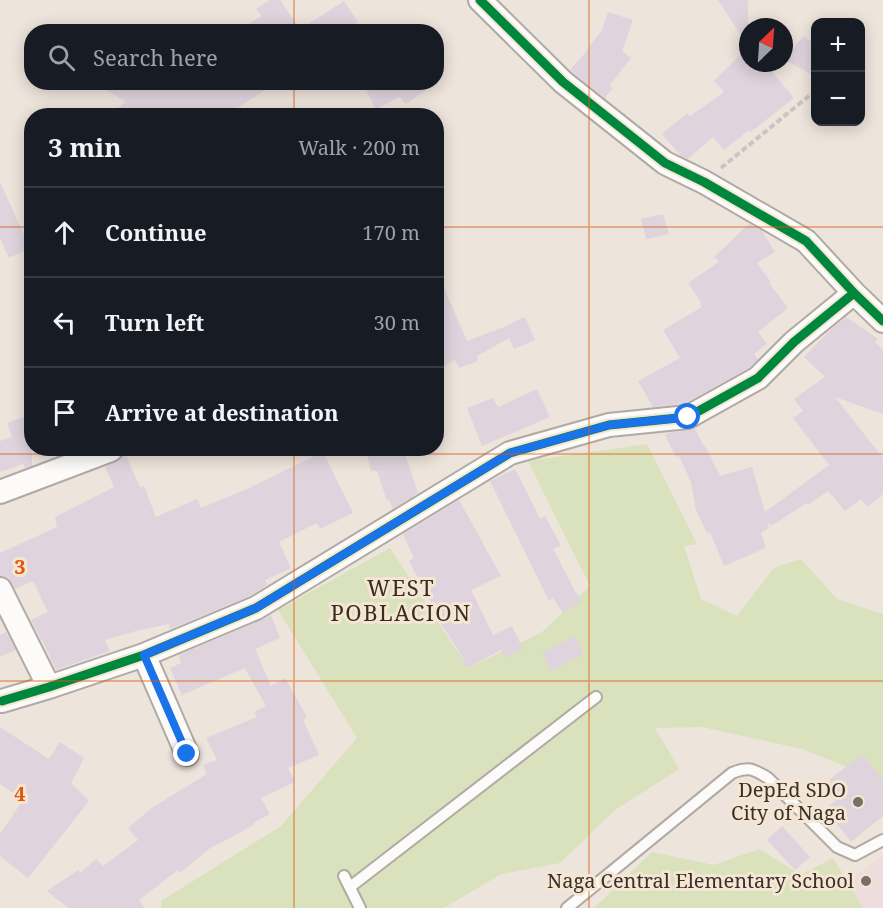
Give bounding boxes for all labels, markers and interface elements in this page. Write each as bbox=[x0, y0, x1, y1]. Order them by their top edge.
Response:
north arrow bbox=[739, 18, 793, 72]
map controls bbox=[811, 18, 865, 126]
button: + bbox=[811, 18, 865, 72]
search box bbox=[24, 24, 444, 90]
icon: search bbox=[45, 41, 78, 74]
text: Search here bbox=[93, 42, 218, 72]
button: − bbox=[811, 72, 865, 126]
text: 3 min bbox=[48, 129, 122, 165]
text: Walk · 200 m bbox=[298, 134, 420, 161]
icon: ahead bbox=[48, 216, 81, 249]
text: Continue bbox=[105, 217, 207, 247]
text: 170 m bbox=[362, 219, 420, 246]
icon: left bbox=[48, 306, 81, 339]
text: Turn left bbox=[105, 307, 204, 337]
text: 30 m bbox=[374, 309, 420, 336]
icon: arrive bbox=[48, 396, 81, 429]
text: Arrive at destination bbox=[105, 397, 339, 427]
route start bbox=[674, 403, 700, 429]
text: 3 bbox=[14, 553, 26, 580]
district label: WEST POBLACION bbox=[331, 572, 471, 627]
route end bbox=[173, 740, 199, 766]
place label: DepEd SDO City of Naga bbox=[731, 776, 846, 826]
text: 4 bbox=[14, 780, 26, 807]
marker: DepEd SDO City of Naga bbox=[851, 795, 865, 809]
place label: Naga Central Elementary School bbox=[547, 867, 854, 894]
marker: Naga Central Elementary School bbox=[859, 874, 873, 888]

